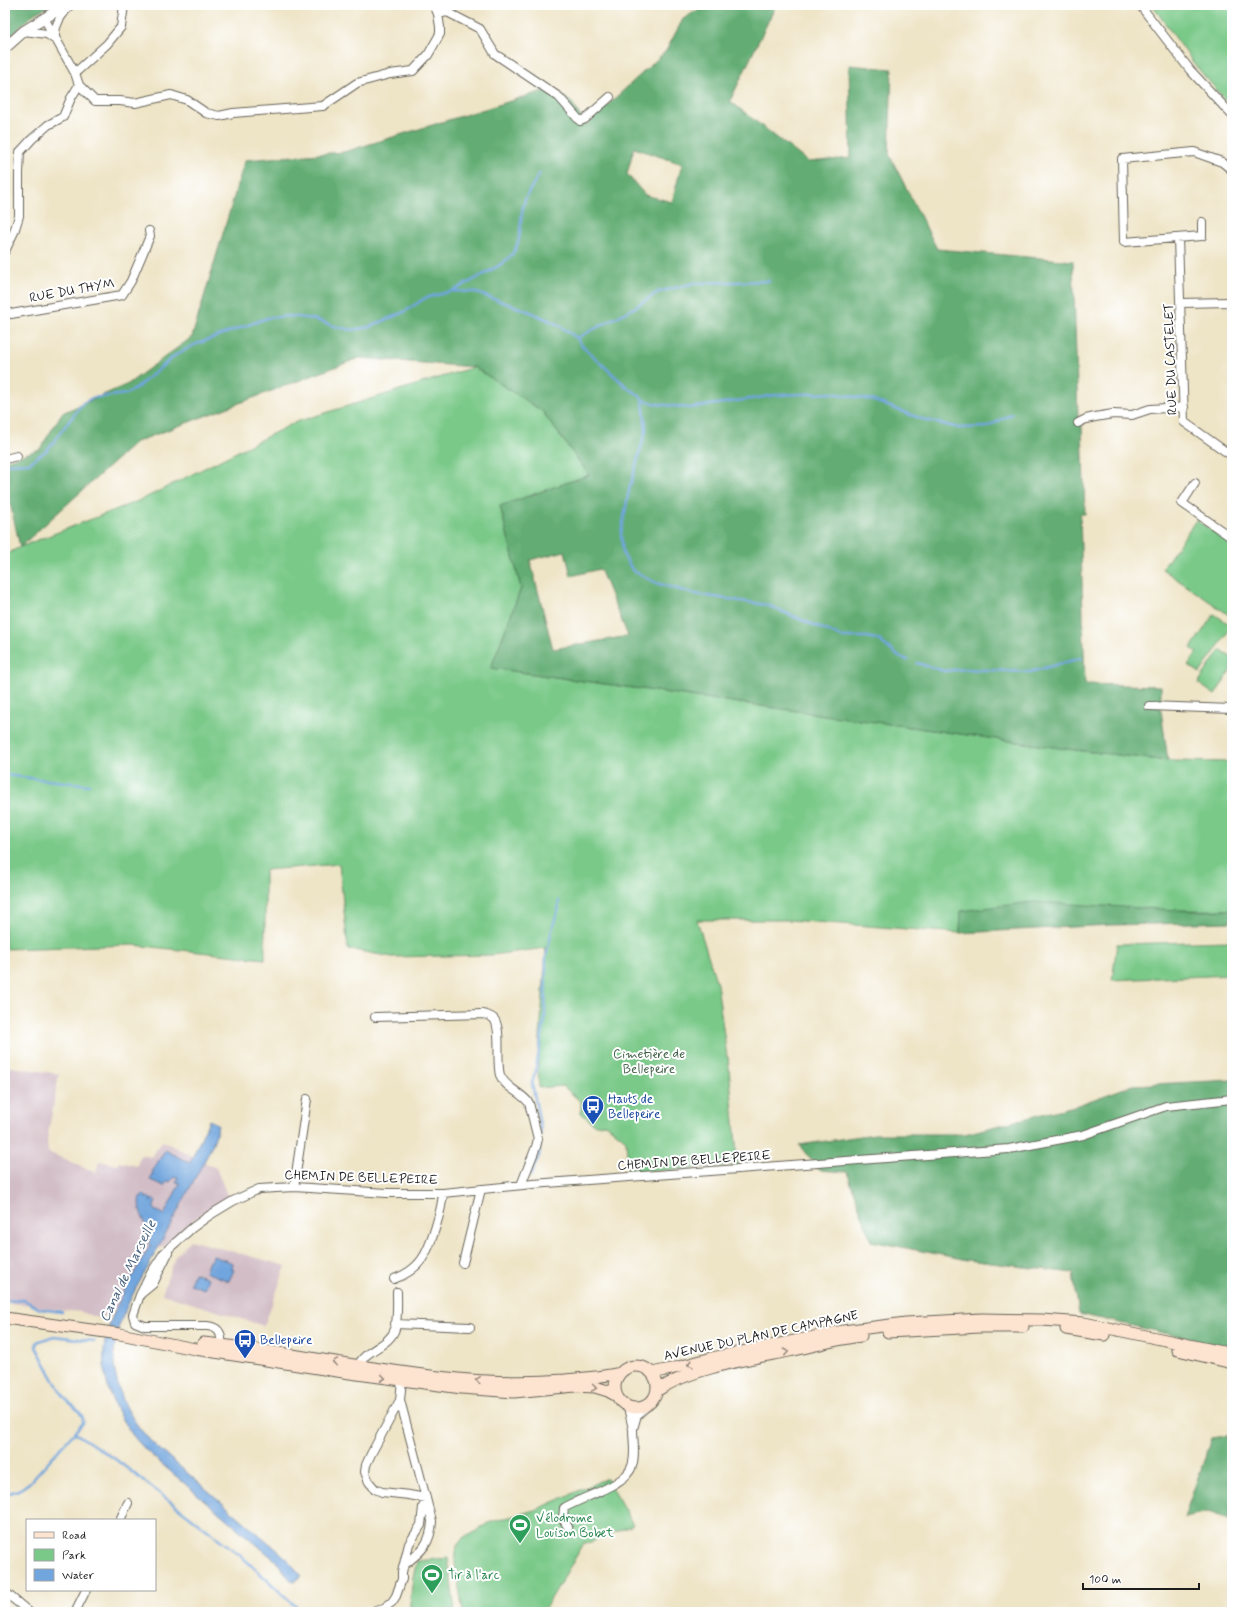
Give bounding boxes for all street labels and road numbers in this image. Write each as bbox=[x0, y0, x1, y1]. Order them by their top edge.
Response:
street label: RUE DU THYM bbox=[28, 275, 116, 307]
street label: RUE DU CASTELET bbox=[1161, 303, 1181, 415]
street label: CHEMIN DE BELLEPEIRE bbox=[617, 1147, 771, 1175]
street label: CHEMIN DE BELLEPEIRE bbox=[284, 1167, 438, 1189]
street label: AVENUE DU PLAN DE CAMPAGNE bbox=[662, 1307, 860, 1365]

